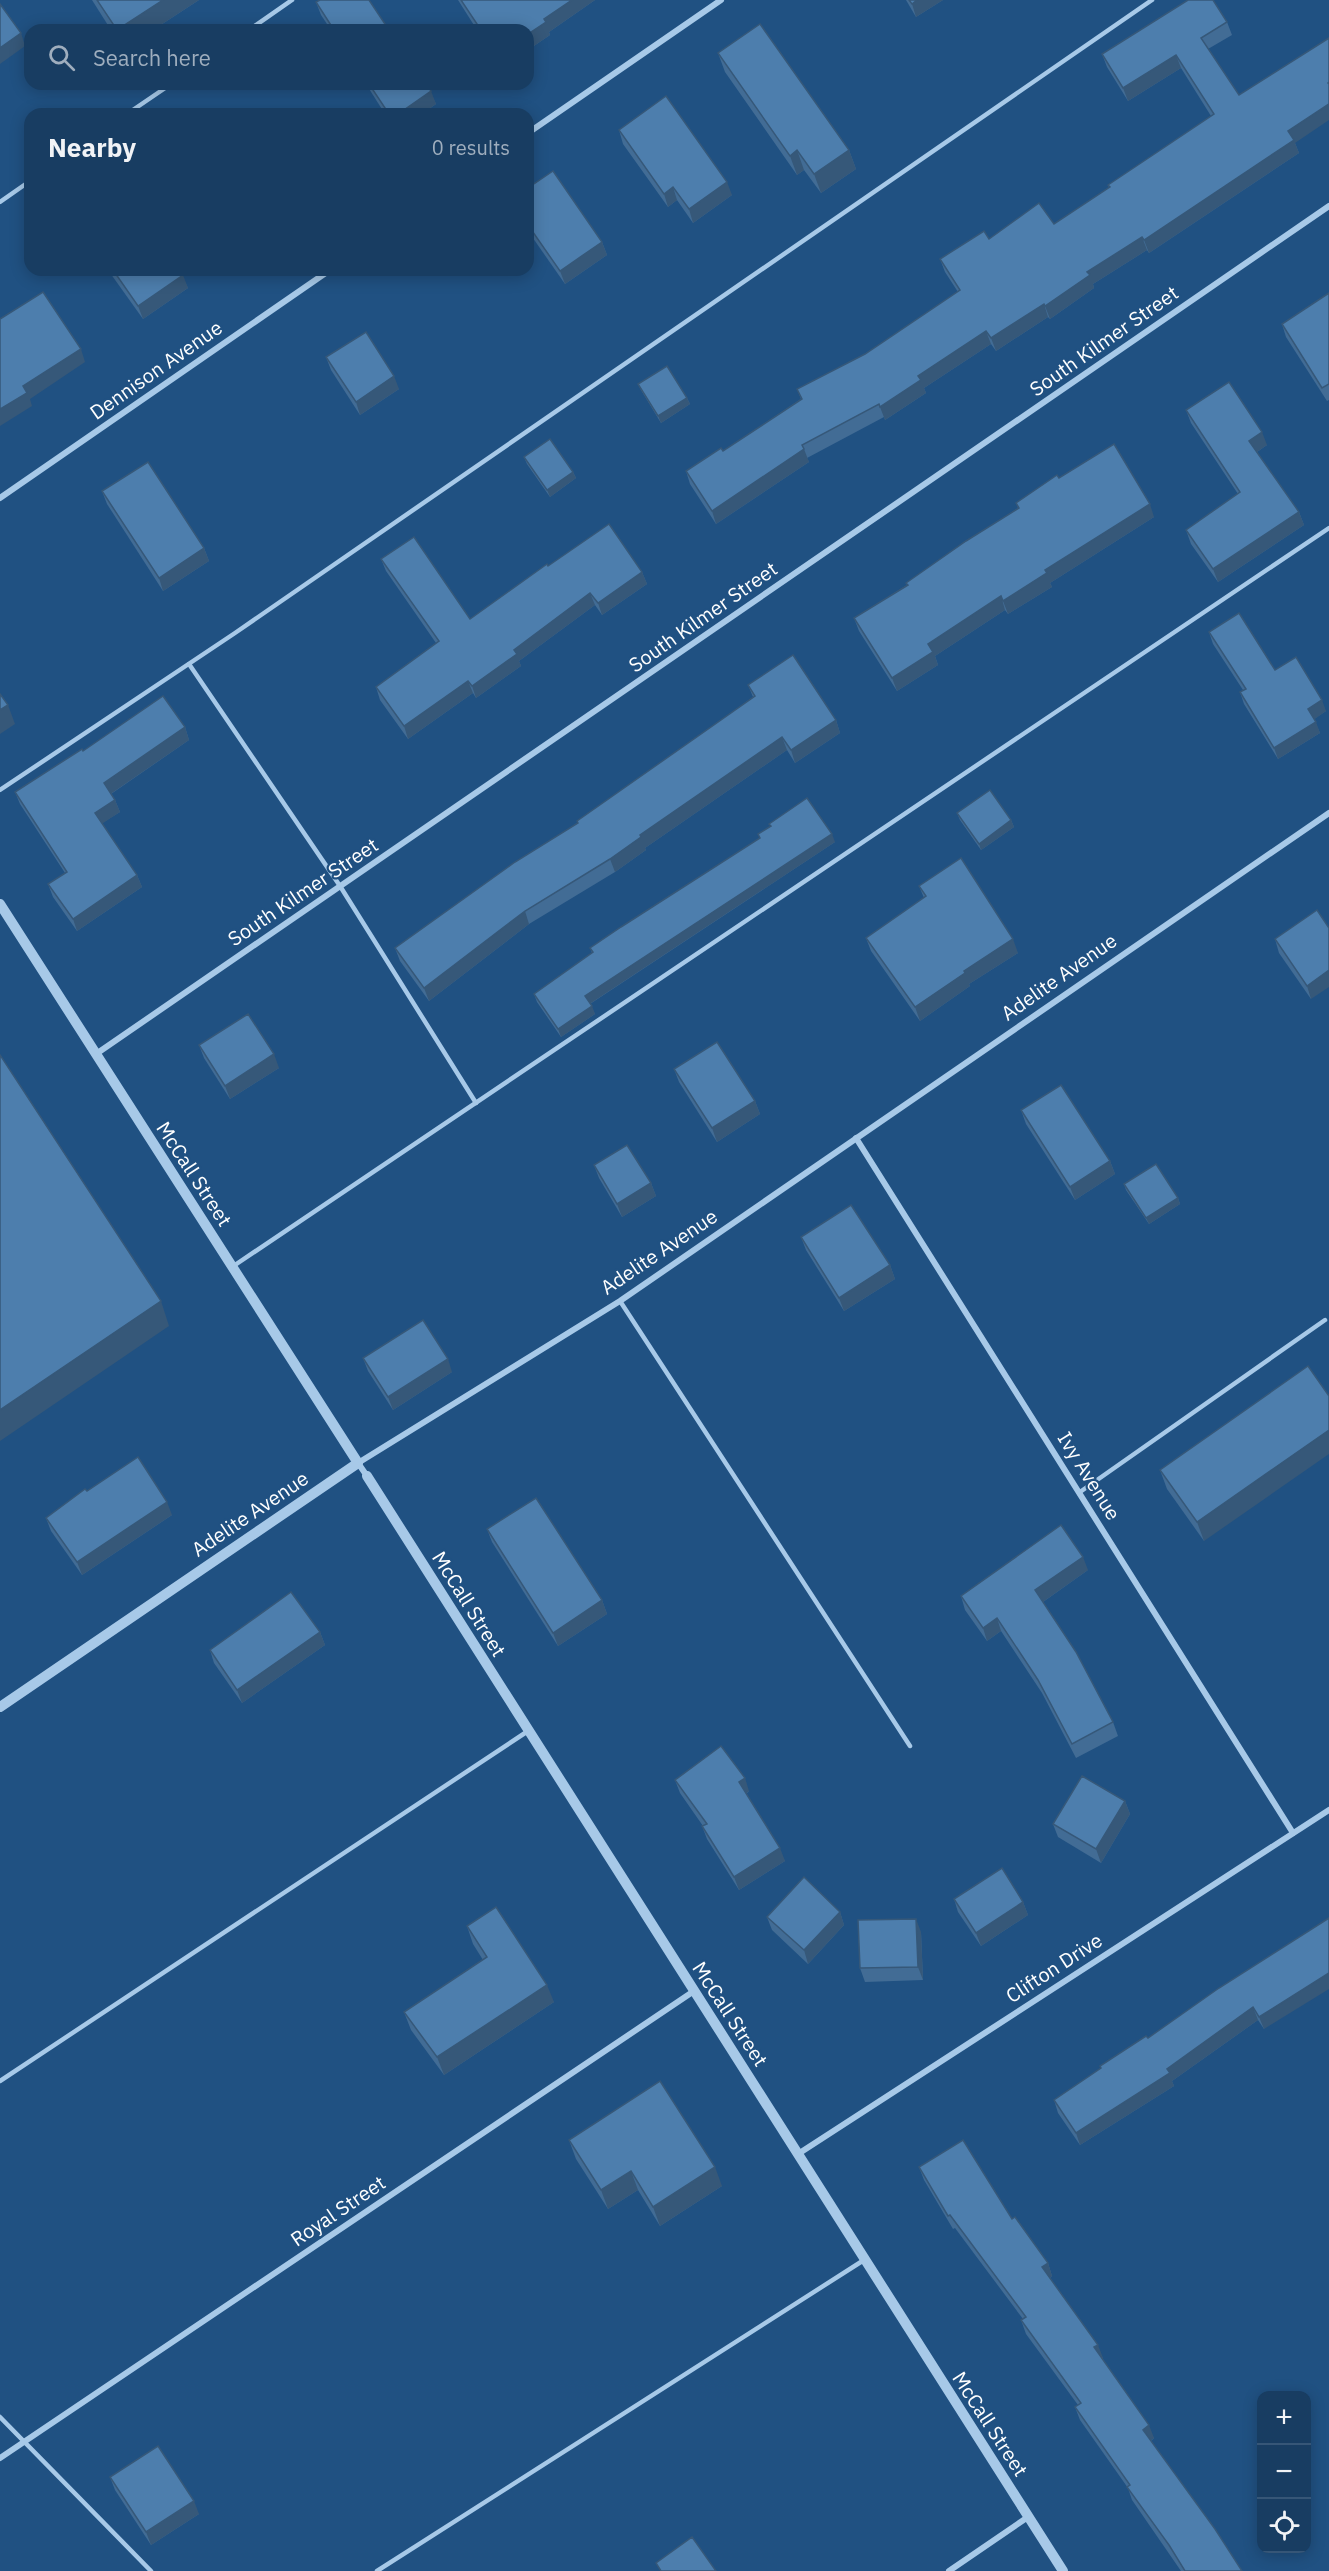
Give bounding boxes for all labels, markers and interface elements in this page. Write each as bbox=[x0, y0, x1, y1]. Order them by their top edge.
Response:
search box bbox=[24, 24, 534, 90]
icon: search bbox=[45, 41, 78, 74]
text: Search here bbox=[93, 43, 211, 72]
text: Nearby bbox=[48, 130, 136, 164]
text: 0 results bbox=[432, 134, 510, 161]
street label: South Kilmer Street bbox=[1024, 279, 1183, 402]
street label: Dennison Avenue bbox=[84, 314, 227, 425]
street label: South Kilmer Street bbox=[623, 555, 782, 678]
street label: South Kilmer Street bbox=[222, 831, 383, 952]
street label: Adelite Avenue bbox=[996, 927, 1122, 1026]
street label: McCall Street bbox=[150, 1116, 238, 1231]
street label: Adelite Avenue bbox=[595, 1203, 722, 1301]
street label: Ivy Avenue bbox=[1052, 1426, 1127, 1525]
street label: Adelite Avenue bbox=[186, 1465, 313, 1563]
street label: McCall Street bbox=[426, 1546, 513, 1662]
street label: Clifton Drive bbox=[1000, 1926, 1107, 2009]
street label: McCall Street bbox=[686, 1956, 774, 2071]
street label: Royal Street bbox=[285, 2169, 390, 2252]
street label: McCall Street bbox=[946, 2366, 1034, 2481]
map controls bbox=[1257, 2391, 1311, 2553]
button: + bbox=[1257, 2391, 1311, 2445]
button: − bbox=[1257, 2445, 1311, 2499]
button: locate bbox=[1257, 2499, 1311, 2553]

